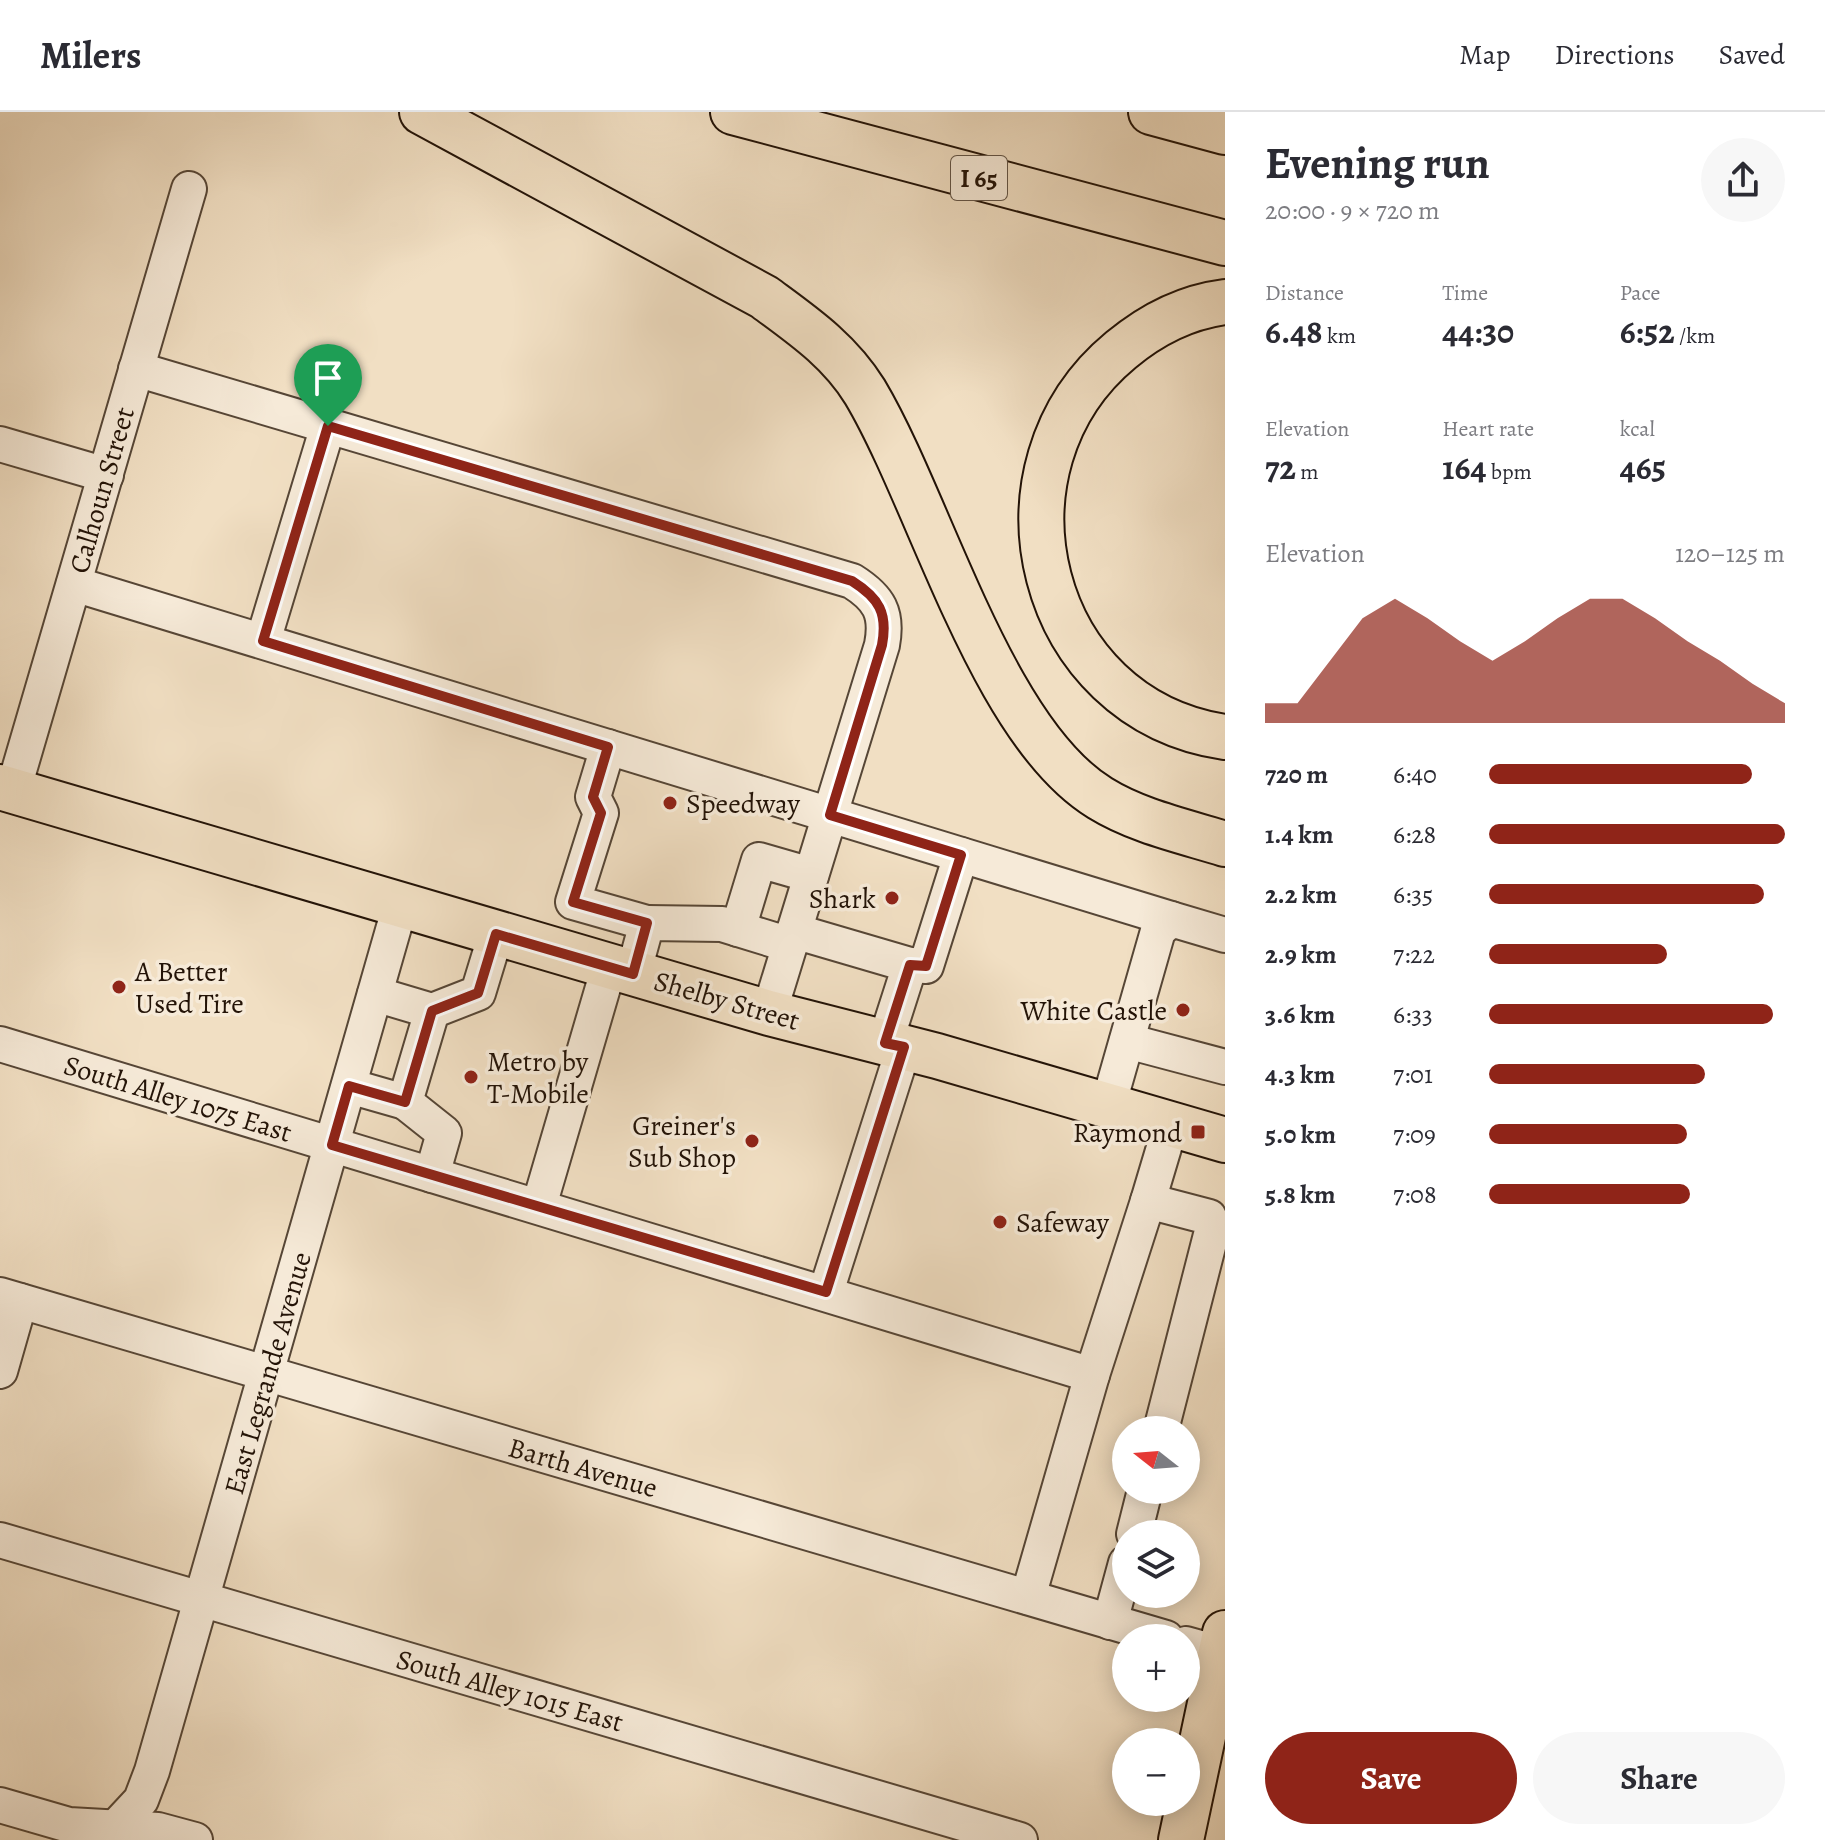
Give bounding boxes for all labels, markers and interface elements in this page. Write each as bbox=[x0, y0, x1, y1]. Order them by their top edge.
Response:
text: Milers bbox=[40, 29, 142, 81]
text: Map bbox=[1459, 36, 1510, 74]
text: Directions bbox=[1554, 36, 1675, 74]
text: Saved bbox=[1719, 36, 1785, 74]
text: Evening run bbox=[1265, 133, 1490, 193]
button: share bbox=[1701, 138, 1785, 222]
road number: I 65 bbox=[951, 156, 1007, 200]
text: 20:00 · 9 × 720 m bbox=[1265, 193, 1440, 228]
text: Distance bbox=[1265, 278, 1344, 308]
text: Time bbox=[1442, 278, 1488, 308]
text: Pace bbox=[1620, 278, 1660, 308]
text: 6.48 bbox=[1265, 308, 1323, 355]
text: 44:30 bbox=[1442, 308, 1514, 355]
text: 6:52 bbox=[1620, 308, 1675, 355]
text: km bbox=[1323, 321, 1356, 351]
text: /km bbox=[1675, 321, 1715, 351]
pin bbox=[294, 344, 362, 426]
icon: arrive bbox=[306, 356, 350, 400]
street label: Calhoun Street bbox=[60, 403, 144, 578]
text: Elevation bbox=[1265, 414, 1349, 444]
text: Heart rate bbox=[1442, 414, 1534, 444]
text: kcal bbox=[1620, 414, 1655, 444]
text: 72 bbox=[1265, 444, 1296, 491]
text: 164 bbox=[1442, 444, 1486, 491]
text: 465 bbox=[1620, 444, 1666, 491]
text: m bbox=[1296, 457, 1319, 487]
text: bpm bbox=[1486, 457, 1532, 487]
text: Elevation bbox=[1265, 536, 1365, 571]
text: 120–125 m bbox=[1675, 536, 1785, 571]
text: 720 m bbox=[1265, 757, 1328, 792]
text: 6:40 bbox=[1393, 757, 1437, 792]
place label: Speedway bbox=[686, 785, 801, 823]
marker: Speedway bbox=[661, 794, 679, 812]
text: 1.4 km bbox=[1265, 817, 1333, 852]
text: 6:28 bbox=[1393, 817, 1436, 852]
text: 2.2 km bbox=[1265, 877, 1337, 912]
text: 6:35 bbox=[1393, 877, 1433, 912]
place label: Shark bbox=[809, 880, 876, 918]
marker: Shark bbox=[883, 889, 901, 907]
text: 2.9 km bbox=[1265, 937, 1337, 972]
text: 7:22 bbox=[1393, 937, 1435, 972]
place label: A Better Used Tire bbox=[134, 953, 244, 1023]
street label: Shelby Street bbox=[650, 962, 804, 1040]
marker: A Better Used Tire bbox=[110, 978, 128, 996]
place label: White Castle bbox=[1020, 992, 1167, 1030]
text: 3.6 km bbox=[1265, 997, 1335, 1032]
text: 6:33 bbox=[1393, 997, 1433, 1032]
marker: White Castle bbox=[1174, 1001, 1192, 1019]
place label: Metro by T-Mobile bbox=[487, 1043, 589, 1113]
street label: South Alley 1075 East bbox=[59, 1046, 296, 1152]
text: 4.3 km bbox=[1265, 1057, 1335, 1092]
text: 7:01 bbox=[1393, 1057, 1433, 1092]
marker: Metro by T-Mobile bbox=[462, 1068, 480, 1086]
place label: Greiner's Sub Shop bbox=[628, 1107, 736, 1177]
place label: Raymond bbox=[1073, 1114, 1183, 1152]
text: 5.0 km bbox=[1265, 1117, 1336, 1152]
text: 7:09 bbox=[1393, 1117, 1436, 1152]
marker: Raymond bbox=[1189, 1123, 1207, 1141]
marker: Greiner's Sub Shop bbox=[743, 1132, 761, 1150]
text: 5.8 km bbox=[1265, 1177, 1336, 1212]
text: 7:08 bbox=[1393, 1177, 1437, 1212]
place label: Safeway bbox=[1016, 1204, 1109, 1242]
marker: Safeway bbox=[991, 1213, 1009, 1231]
street label: East Legrande Avenue bbox=[215, 1247, 321, 1499]
north arrow bbox=[1112, 1416, 1200, 1504]
map controls bbox=[1112, 1416, 1200, 1816]
street label: Barth Avenue bbox=[504, 1429, 662, 1507]
button: layers bbox=[1112, 1520, 1200, 1608]
button: + bbox=[1112, 1624, 1200, 1712]
street label: South Alley 1015 East bbox=[392, 1640, 628, 1742]
button: − bbox=[1112, 1728, 1200, 1816]
button: Save bbox=[1265, 1732, 1517, 1824]
button: Share bbox=[1533, 1732, 1785, 1824]

